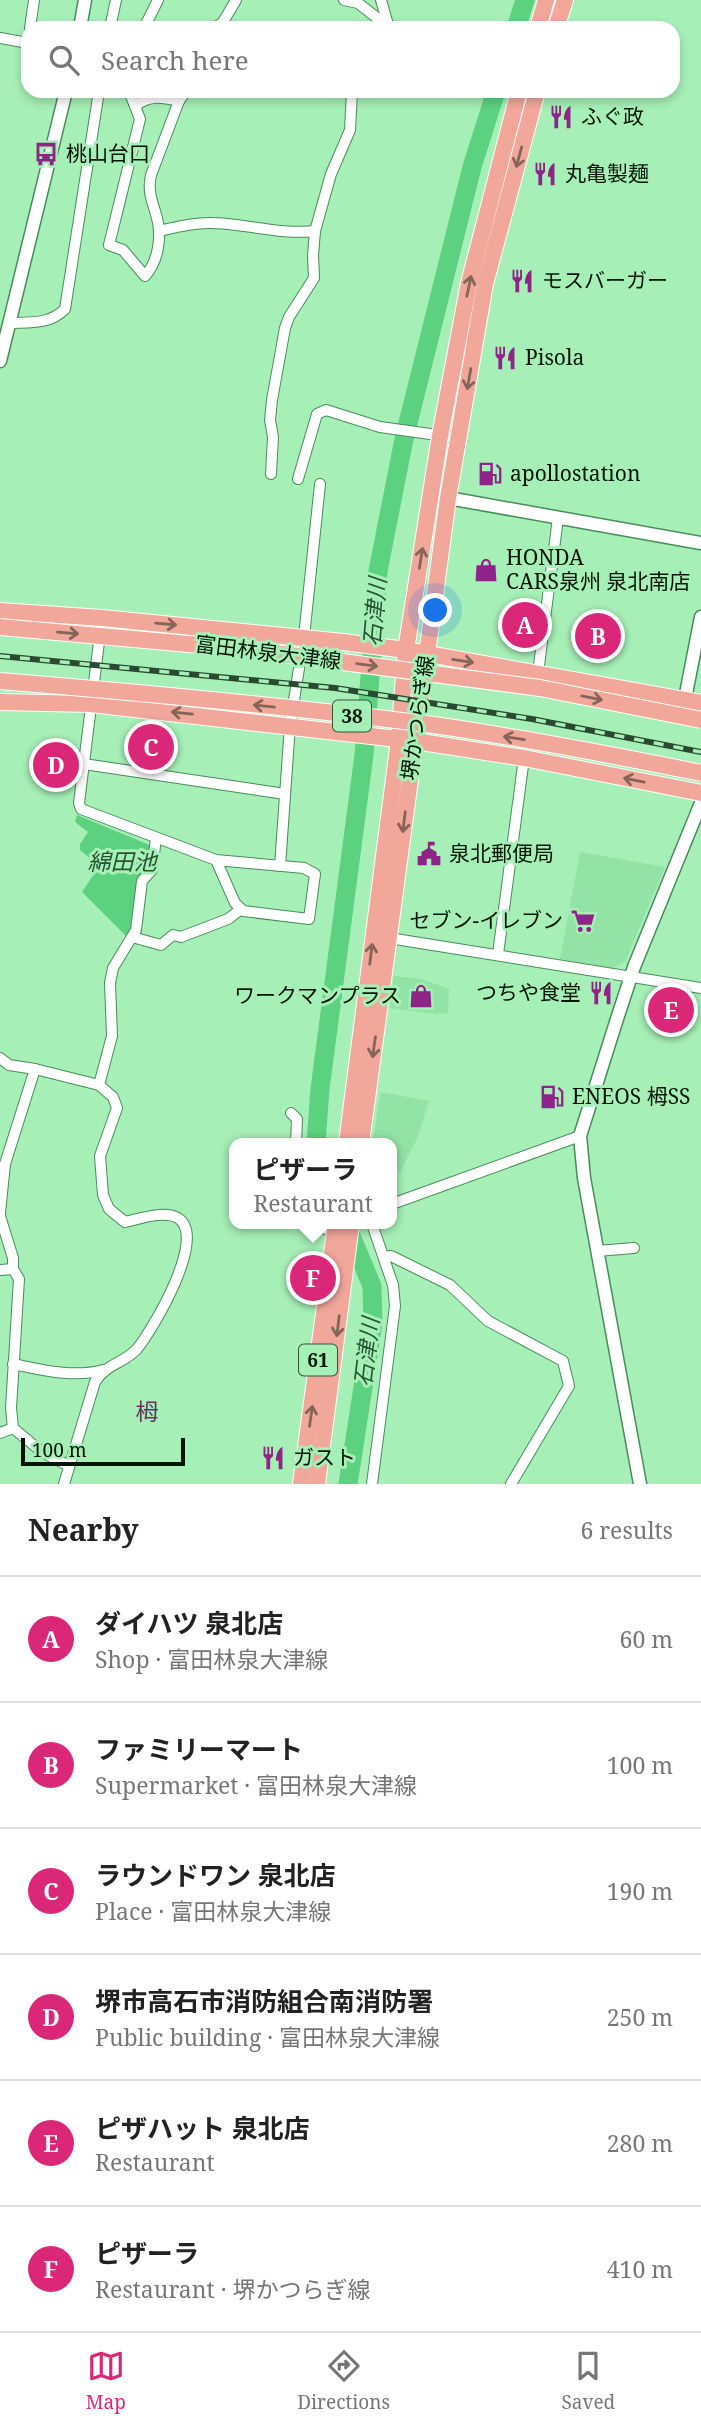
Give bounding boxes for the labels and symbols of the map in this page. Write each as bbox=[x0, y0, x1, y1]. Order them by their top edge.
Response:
place label: ふぐ政 bbox=[581, 102, 644, 130]
restaurant icon: ふぐ政 bbox=[547, 103, 575, 131]
place label: 桃山台口 bbox=[66, 139, 150, 167]
bus stop icon: 桃山台口 bbox=[32, 140, 60, 168]
one-way arrow bbox=[512, 145, 525, 168]
place label: 丸亀製麺 bbox=[565, 159, 649, 187]
restaurant icon: 丸亀製麺 bbox=[531, 160, 559, 188]
place label: モスバーガー bbox=[542, 266, 668, 294]
restaurant icon: モスバーガー bbox=[508, 267, 536, 295]
one-way arrow bbox=[463, 275, 477, 298]
place label: Pisola bbox=[525, 343, 584, 371]
restaurant icon: Pisola bbox=[491, 344, 519, 372]
one-way arrow bbox=[462, 367, 476, 390]
place label: apollostation bbox=[510, 459, 640, 487]
fuel station icon: apollostation bbox=[476, 460, 504, 488]
place label: HONDA CARS泉州 泉北南店 bbox=[506, 543, 690, 595]
one-way arrow bbox=[415, 547, 428, 570]
shop icon: HONDA CARS泉州 泉北南店 bbox=[472, 556, 500, 584]
water label: 石津川 bbox=[355, 573, 393, 648]
your location bbox=[418, 593, 452, 627]
pin: A bbox=[502, 599, 548, 651]
pin: B bbox=[575, 610, 621, 662]
one-way arrow bbox=[154, 618, 177, 631]
one-way arrow bbox=[56, 626, 79, 639]
street label: 富田林泉大津線 bbox=[193, 629, 343, 675]
street label: 堺かつらぎ線 bbox=[394, 654, 440, 782]
one-way arrow bbox=[451, 655, 474, 668]
one-way arrow bbox=[355, 659, 378, 672]
one-way arrow bbox=[580, 692, 603, 705]
one-way arrow bbox=[253, 699, 275, 712]
road number: 38 bbox=[333, 701, 371, 732]
one-way arrow bbox=[171, 707, 193, 720]
pin: C bbox=[128, 721, 174, 773]
one-way arrow bbox=[503, 731, 525, 744]
pin: D bbox=[33, 739, 79, 791]
one-way arrow bbox=[623, 773, 646, 786]
one-way arrow bbox=[398, 810, 411, 833]
place label: 泉北郵便局 bbox=[449, 839, 554, 867]
public building icon: 泉北郵便局 bbox=[415, 840, 443, 868]
water label: 綿田池 bbox=[88, 845, 159, 877]
place label: セブン-イレブン bbox=[409, 906, 563, 934]
supermarket icon: セブン-イレブン bbox=[569, 907, 597, 935]
one-way arrow bbox=[365, 943, 378, 966]
place label: つちや食堂 bbox=[476, 978, 581, 1006]
restaurant icon: つちや食堂 bbox=[587, 979, 615, 1007]
place label: ワークマンプラス bbox=[234, 981, 401, 1009]
shop icon: ワークマンプラス bbox=[407, 982, 435, 1010]
pin: E bbox=[648, 984, 694, 1036]
one-way arrow bbox=[367, 1035, 380, 1058]
place label: ENEOS 栂SS bbox=[572, 1082, 691, 1110]
fuel station icon: ENEOS 栂SS bbox=[538, 1083, 566, 1111]
pin: F bbox=[290, 1252, 336, 1304]
water label: 石津川 bbox=[346, 1313, 386, 1388]
one-way arrow bbox=[331, 1314, 344, 1337]
road number: 61 bbox=[299, 1344, 337, 1376]
district label: 栂 bbox=[136, 1395, 159, 1427]
one-way arrow bbox=[305, 1406, 318, 1428]
scale bar bbox=[21, 1435, 186, 1467]
place label: ガスト bbox=[293, 1443, 356, 1471]
restaurant icon: ガスト bbox=[259, 1444, 287, 1472]

